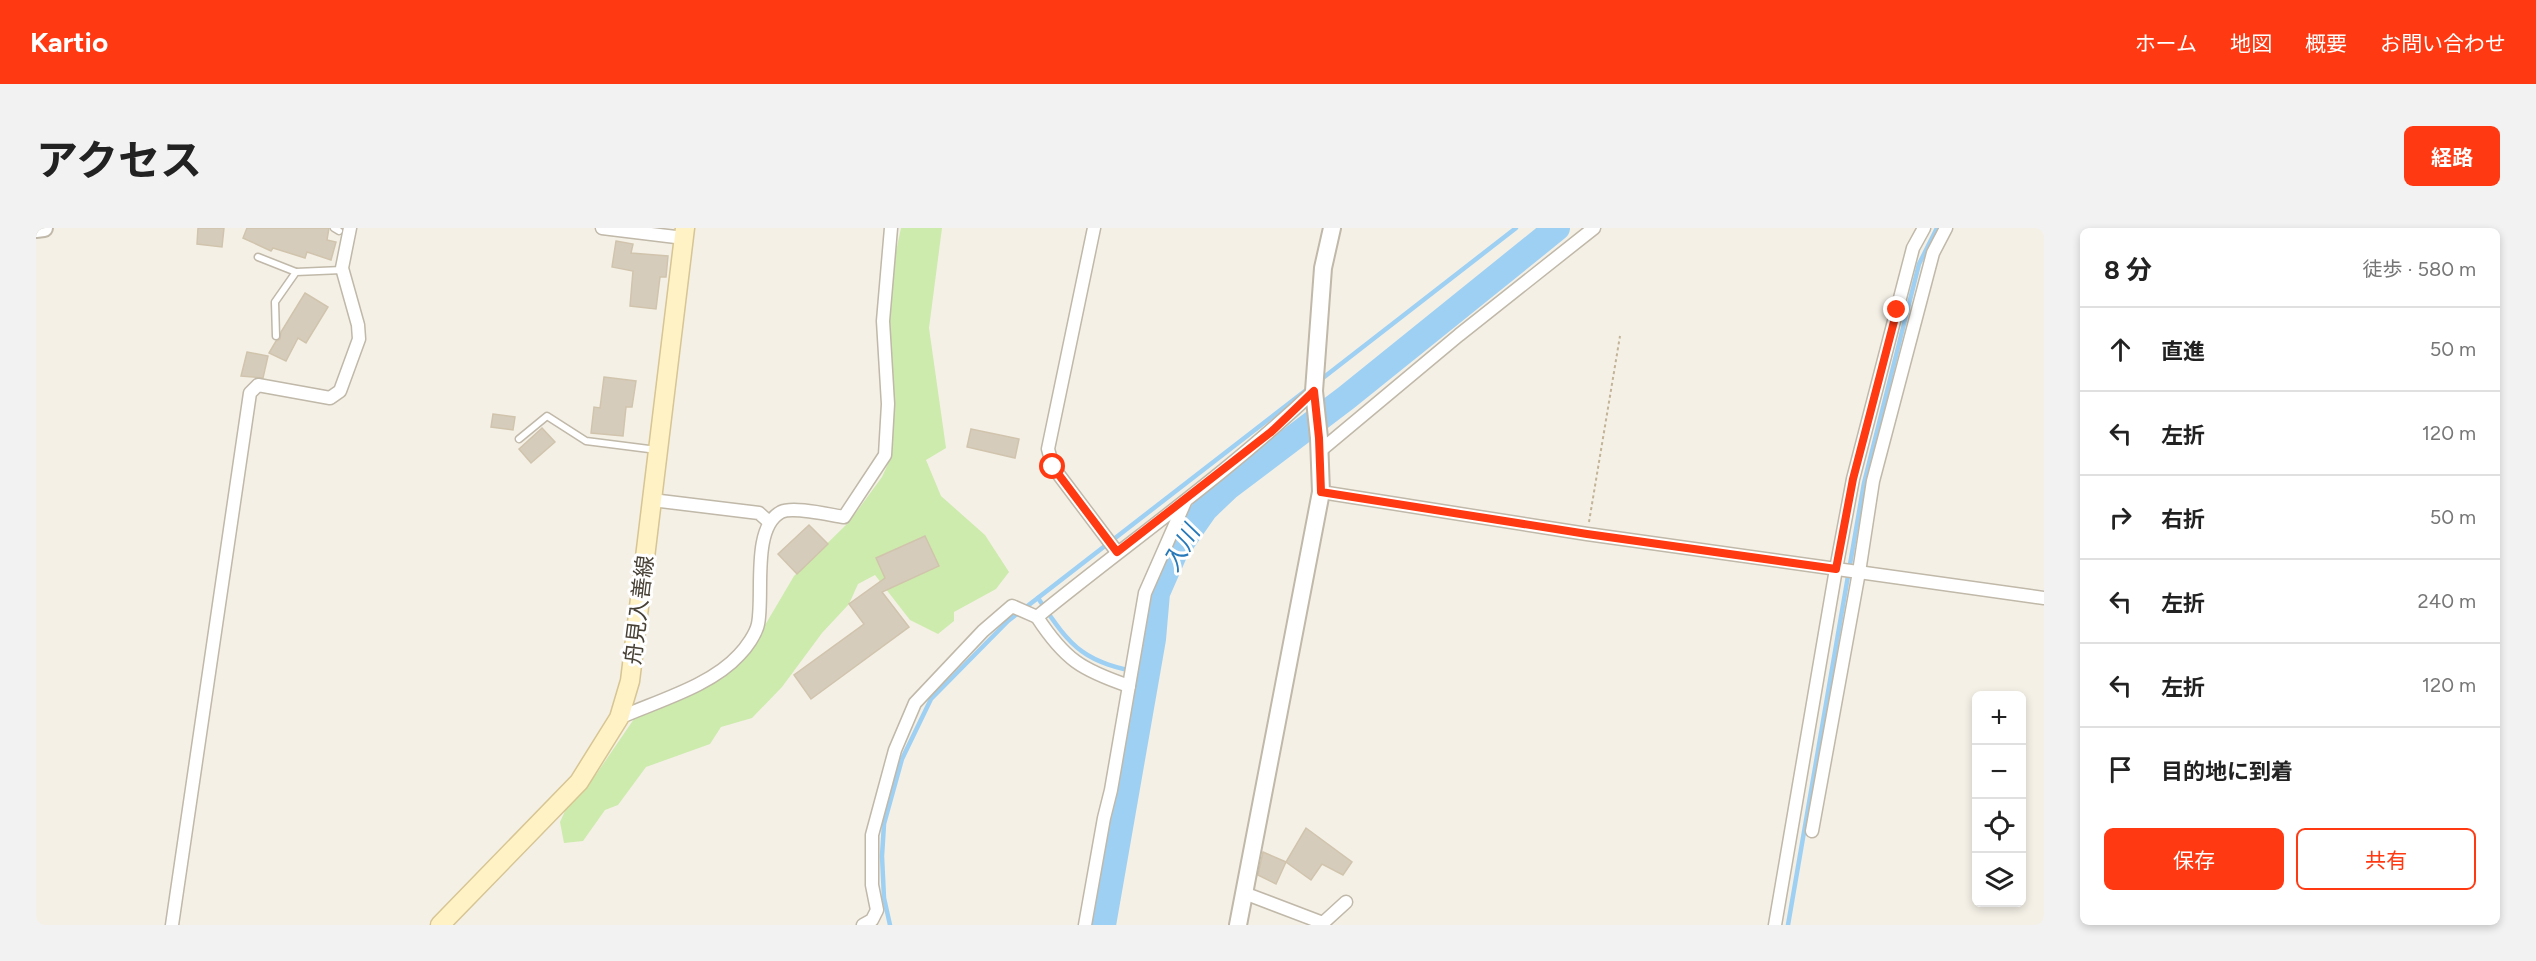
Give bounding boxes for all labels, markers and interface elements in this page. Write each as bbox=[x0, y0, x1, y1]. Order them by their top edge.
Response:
text: Kartio bbox=[30, 25, 108, 59]
text: ホーム bbox=[2135, 31, 2197, 56]
text: 地図 bbox=[2230, 31, 2272, 56]
text: 概要 bbox=[2305, 31, 2347, 56]
text: お問い合わせ bbox=[2380, 31, 2506, 56]
button: 経路 bbox=[2404, 126, 2500, 186]
text: アクセス bbox=[36, 135, 202, 186]
text: 8 分 bbox=[2104, 254, 2152, 286]
text: 徒歩 · 580 m bbox=[2362, 257, 2476, 281]
route end bbox=[1883, 296, 1909, 322]
icon: ahead bbox=[2104, 333, 2137, 366]
text: 50 m bbox=[2430, 337, 2476, 361]
text: 直進 bbox=[2161, 338, 2205, 365]
icon: left bbox=[2104, 417, 2137, 450]
text: 120 m bbox=[2422, 421, 2476, 445]
text: 左折 bbox=[2161, 422, 2205, 449]
route start bbox=[1039, 453, 1065, 479]
icon: right bbox=[2104, 501, 2137, 534]
text: 50 m bbox=[2430, 505, 2476, 529]
text: 右折 bbox=[2161, 506, 2205, 533]
water label: 入川 bbox=[1156, 517, 1207, 576]
street label: 舟見入善線 bbox=[619, 554, 659, 666]
icon: left bbox=[2104, 585, 2137, 618]
text: 240 m bbox=[2418, 589, 2476, 613]
text: 左折 bbox=[2161, 590, 2205, 617]
icon: left bbox=[2104, 669, 2137, 702]
text: 120 m bbox=[2422, 673, 2476, 697]
text: 左折 bbox=[2161, 674, 2205, 701]
map controls bbox=[1972, 691, 2026, 907]
button: + bbox=[1972, 691, 2026, 745]
button: − bbox=[1972, 745, 2026, 799]
icon: arrive bbox=[2104, 753, 2137, 786]
text: 目的地に到着 bbox=[2161, 758, 2293, 785]
button: locate bbox=[1972, 799, 2026, 853]
button: 保存 bbox=[2104, 828, 2284, 890]
button: 共有 bbox=[2296, 828, 2476, 890]
button: layers bbox=[1972, 853, 2026, 907]

